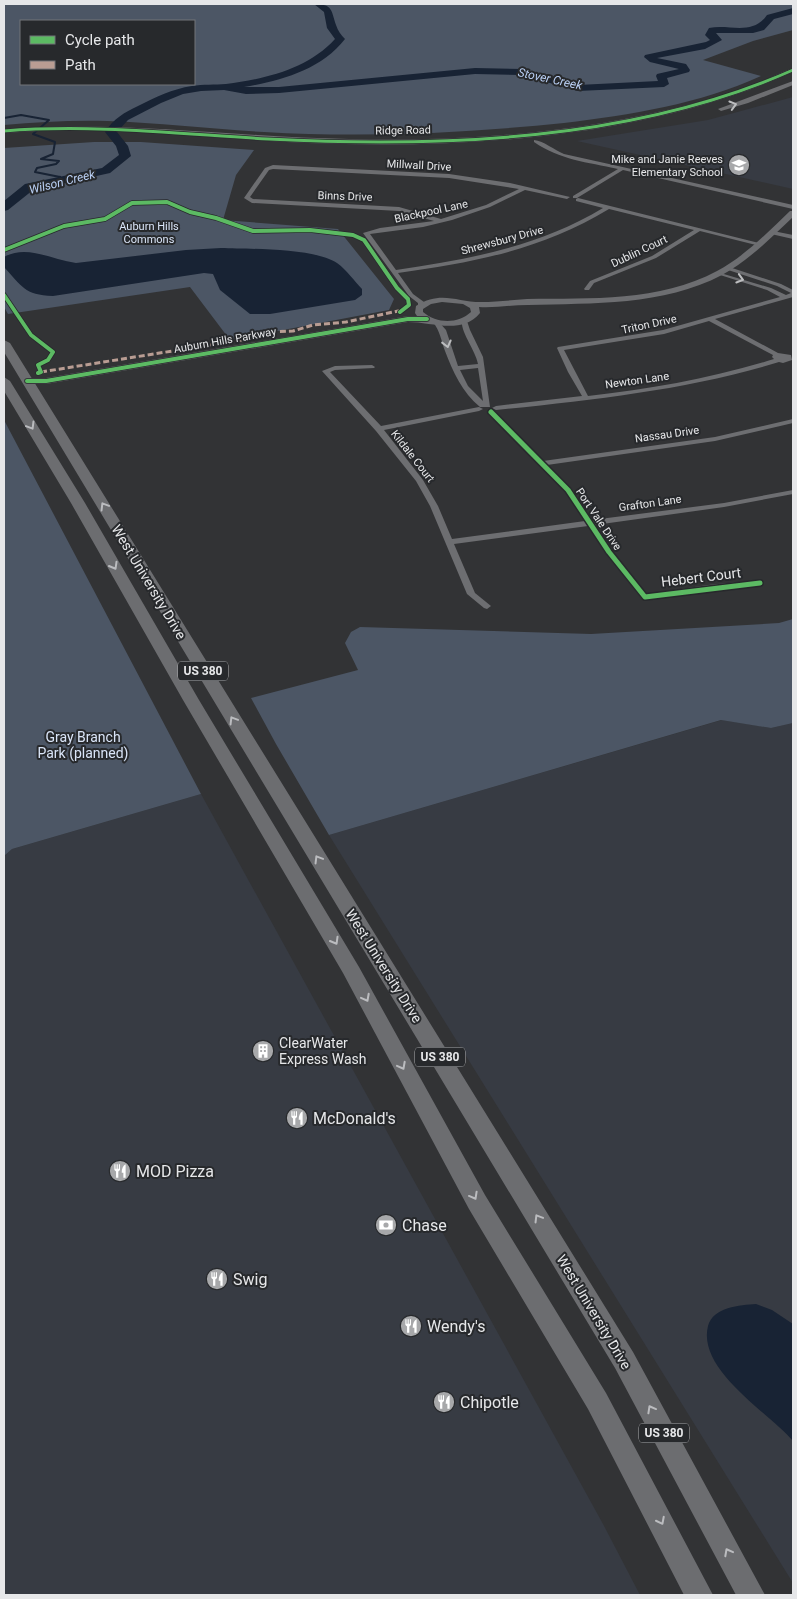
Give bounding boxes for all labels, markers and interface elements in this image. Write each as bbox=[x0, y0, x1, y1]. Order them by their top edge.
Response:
legend bbox=[20, 20, 195, 85]
text: Cycle path bbox=[65, 31, 135, 49]
text: Path bbox=[65, 56, 96, 74]
water label: Stover Creek bbox=[517, 65, 585, 93]
one-way arrow bbox=[728, 101, 737, 111]
street label: Ridge Road bbox=[375, 124, 431, 137]
place label: Mike and Janie Reeves Elementary School bbox=[611, 153, 723, 179]
school or university icon: Mike and Janie Reeves Elementary School bbox=[727, 153, 751, 177]
street label: Millwall Drive bbox=[386, 157, 452, 174]
water label: Wilson Creek bbox=[27, 167, 98, 197]
street label: Binns Drive bbox=[317, 189, 373, 204]
street label: Blackpool Lane bbox=[393, 197, 469, 226]
park label: Auburn Hills Commons bbox=[119, 220, 179, 246]
street label: Shrewsbury Drive bbox=[460, 223, 545, 258]
street label: Dublin Court bbox=[609, 233, 670, 270]
one-way arrow bbox=[735, 274, 743, 284]
street label: Triton Drive bbox=[620, 312, 678, 337]
street label: Auburn Hills Parkway bbox=[173, 325, 278, 356]
one-way arrow bbox=[442, 339, 452, 347]
street label: Newton Lane bbox=[604, 370, 670, 391]
one-way arrow bbox=[25, 421, 35, 430]
street label: Nassau Drive bbox=[634, 424, 700, 445]
street label: Kildale Court bbox=[388, 428, 437, 485]
street label: Port Vale Drive bbox=[573, 486, 624, 553]
street label: Grafton Lane bbox=[618, 493, 682, 514]
one-way arrow bbox=[100, 503, 110, 512]
street label: West University Drive bbox=[108, 522, 190, 642]
one-way arrow bbox=[108, 560, 118, 569]
street label: Hebert Court bbox=[660, 564, 742, 590]
road number: US 380 bbox=[178, 661, 228, 680]
one-way arrow bbox=[230, 716, 240, 725]
park label: Gray Branch Park (planned) bbox=[37, 729, 129, 762]
one-way arrow bbox=[315, 855, 324, 864]
street label: West University Drive bbox=[343, 906, 425, 1026]
one-way arrow bbox=[328, 936, 338, 945]
one-way arrow bbox=[360, 992, 370, 1001]
place label: ClearWater Express Wash bbox=[279, 1035, 366, 1067]
building icon: ClearWater Express Wash bbox=[251, 1039, 275, 1063]
road number: US 380 bbox=[415, 1048, 465, 1066]
one-way arrow bbox=[396, 1061, 406, 1070]
restaurant icon: McDonald's bbox=[285, 1106, 309, 1130]
place label: McDonald's bbox=[313, 1109, 396, 1128]
restaurant icon: MOD Pizza bbox=[108, 1159, 132, 1183]
place label: MOD Pizza bbox=[136, 1162, 214, 1181]
one-way arrow bbox=[468, 1191, 478, 1200]
bank icon: Chase bbox=[374, 1213, 398, 1237]
one-way arrow bbox=[534, 1215, 544, 1224]
place label: Chase bbox=[402, 1216, 447, 1235]
street label: West University Drive bbox=[553, 1252, 635, 1372]
restaurant icon: Swig bbox=[205, 1267, 229, 1291]
place label: Swig bbox=[233, 1270, 267, 1289]
restaurant icon: Wendy's bbox=[399, 1314, 423, 1338]
place label: Wendy's bbox=[427, 1317, 485, 1336]
restaurant icon: Chipotle bbox=[432, 1390, 456, 1414]
place label: Chipotle bbox=[460, 1393, 519, 1412]
one-way arrow bbox=[647, 1406, 657, 1415]
road number: US 380 bbox=[639, 1424, 689, 1442]
one-way arrow bbox=[655, 1515, 665, 1524]
one-way arrow bbox=[725, 1548, 735, 1557]

